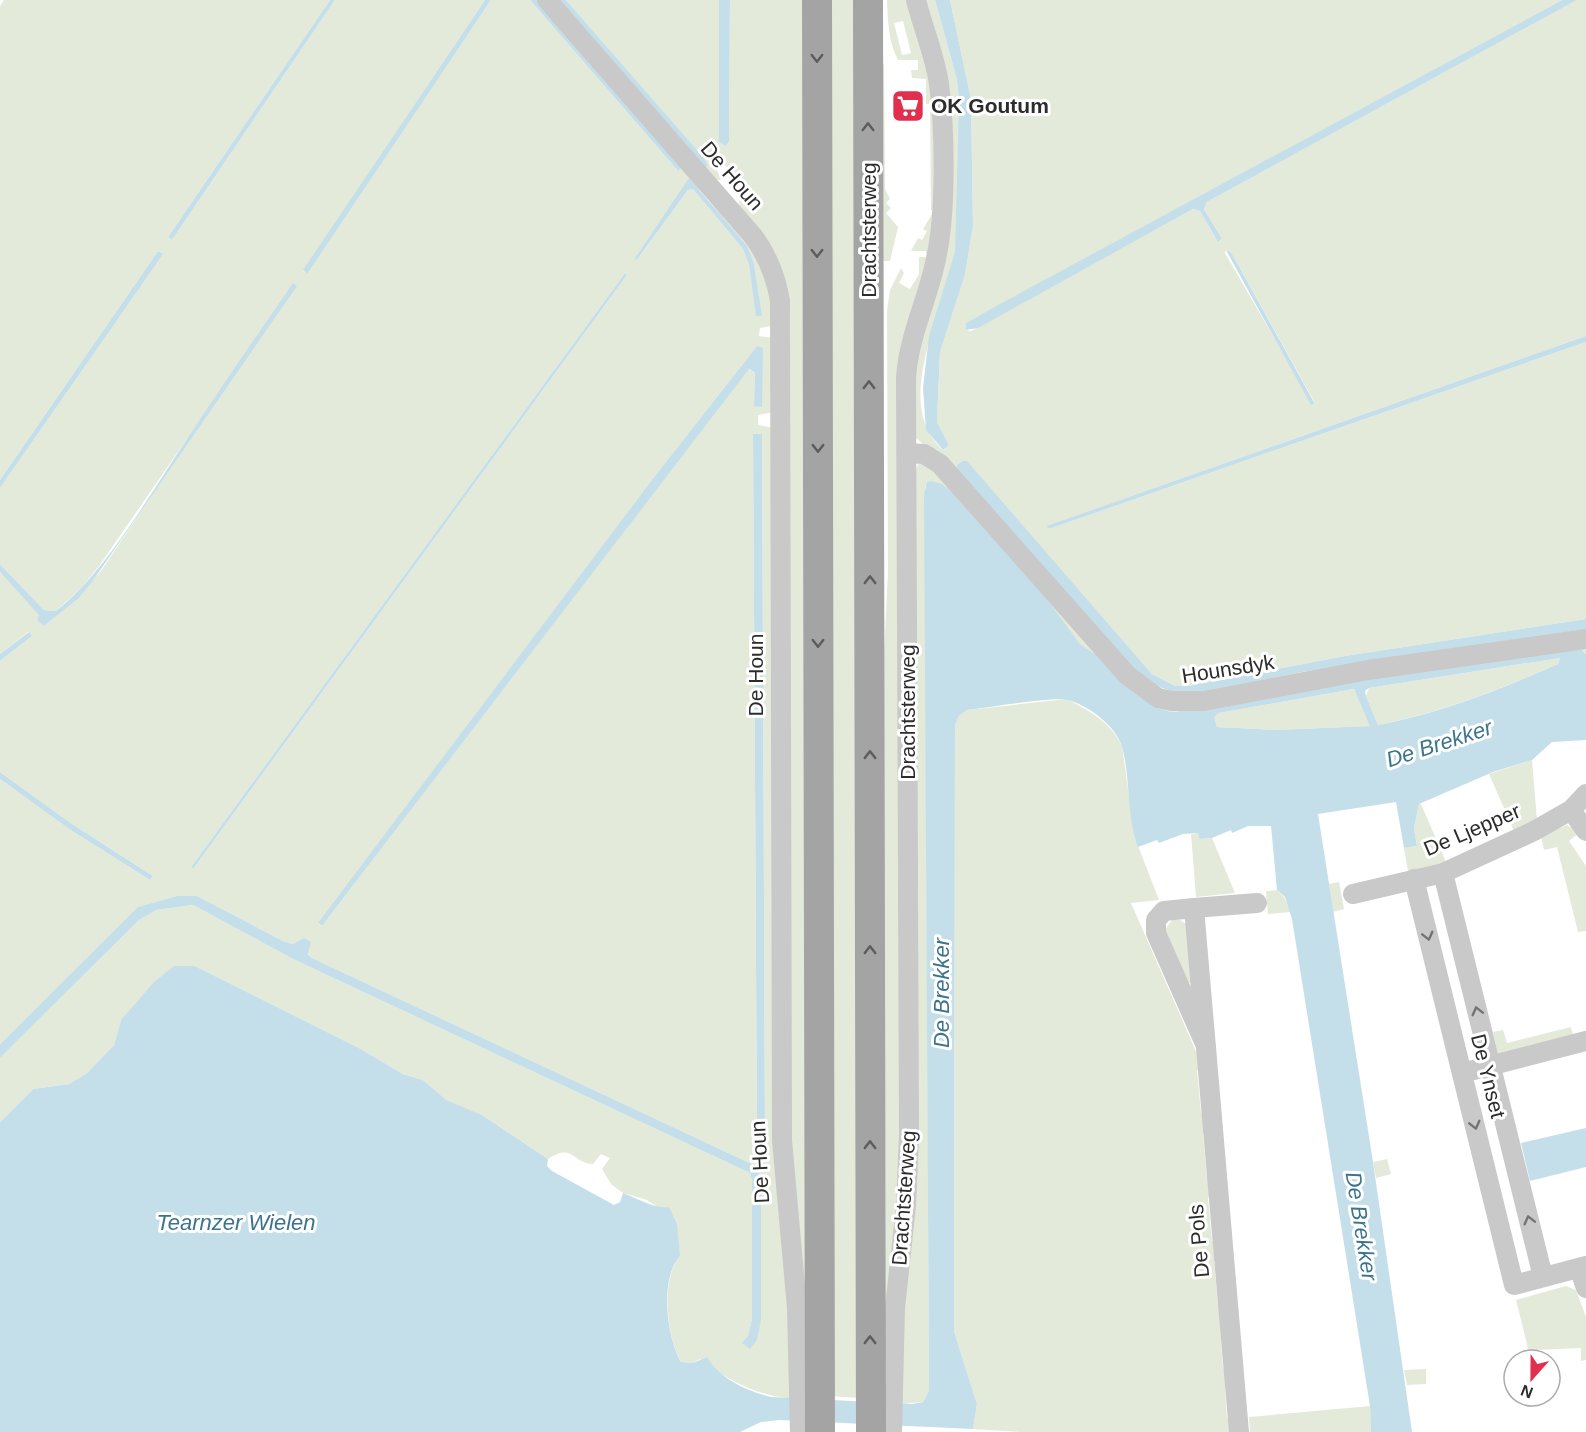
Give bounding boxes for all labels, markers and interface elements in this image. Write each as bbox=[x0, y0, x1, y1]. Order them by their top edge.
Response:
one-way arrow bbox=[811, 54, 823, 63]
supermarket icon: OK Goutum bbox=[890, 88, 926, 124]
place label: OK Goutum bbox=[931, 94, 1049, 117]
one-way arrow bbox=[862, 122, 874, 131]
street label: De Houn bbox=[697, 137, 768, 214]
street label: Drachtsterweg bbox=[857, 162, 880, 298]
one-way arrow bbox=[811, 249, 823, 258]
one-way arrow bbox=[863, 380, 875, 389]
one-way arrow bbox=[812, 444, 824, 453]
one-way arrow bbox=[864, 575, 876, 584]
street label: De Houn bbox=[744, 634, 767, 716]
one-way arrow bbox=[812, 639, 824, 648]
street label: Drachtsterweg bbox=[896, 644, 919, 780]
street label: Hounsdyk bbox=[1180, 650, 1276, 687]
water label: De Brekker bbox=[1383, 714, 1497, 772]
one-way arrow bbox=[864, 750, 876, 759]
street label: De Ljepper bbox=[1420, 799, 1524, 860]
one-way arrow bbox=[1421, 930, 1433, 941]
water label: De Brekker bbox=[929, 936, 954, 1048]
one-way arrow bbox=[864, 945, 876, 954]
one-way arrow bbox=[1472, 1006, 1485, 1016]
street label: De Ynset bbox=[1467, 1031, 1510, 1121]
one-way arrow bbox=[1468, 1119, 1480, 1130]
street label: De Houn bbox=[746, 1120, 773, 1204]
street label: Drachtsterweg bbox=[887, 1130, 920, 1266]
one-way arrow bbox=[864, 1140, 876, 1149]
water label: De Brekker bbox=[1341, 1170, 1383, 1284]
street label: De Pols bbox=[1184, 1203, 1213, 1279]
water label: Tearnzer Wielen bbox=[156, 1210, 316, 1235]
one-way arrow bbox=[1524, 1216, 1537, 1226]
one-way arrow bbox=[864, 1335, 876, 1344]
north arrow bbox=[1502, 1348, 1562, 1408]
text: N bbox=[1518, 1382, 1535, 1402]

